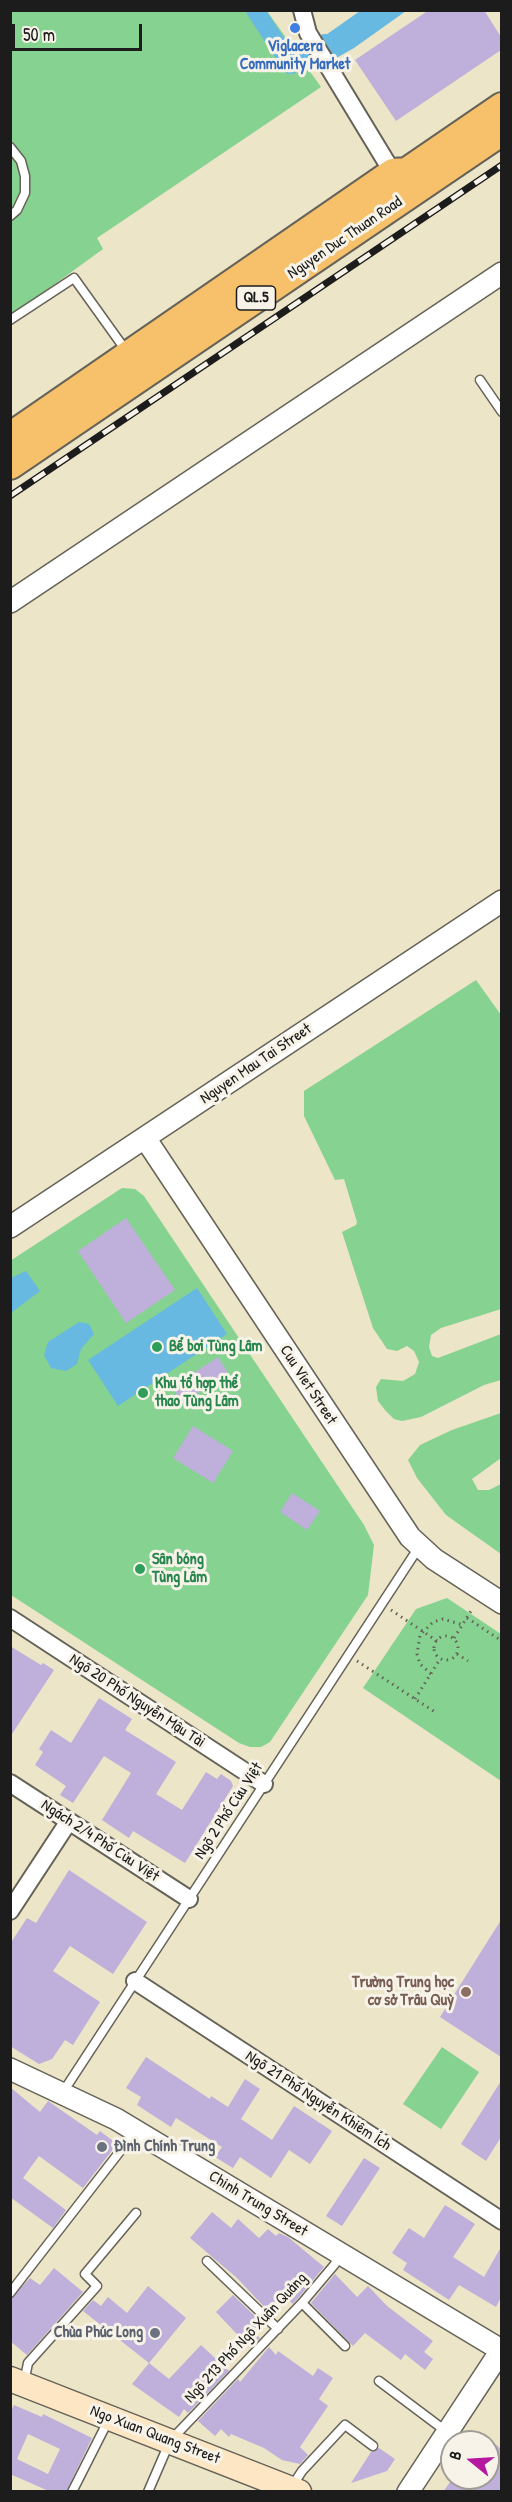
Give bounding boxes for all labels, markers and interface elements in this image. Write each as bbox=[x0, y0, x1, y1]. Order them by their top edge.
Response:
scale bar bbox=[15, 12, 146, 50]
marker: Viglacera Community Market bbox=[288, 21, 302, 35]
text: 50 m bbox=[23, 22, 55, 47]
place label: Viglacera Community Market bbox=[240, 37, 350, 75]
street label: Nguyen Duc Thuan Road bbox=[284, 193, 406, 283]
road number: QL.5 bbox=[236, 286, 276, 310]
street label: Nguyen Mau Tai Street bbox=[197, 1020, 315, 1108]
place label: Bể bơi Tùng Lâm bbox=[169, 1337, 262, 1357]
marker: Bể bơi Tùng Lâm bbox=[150, 1340, 164, 1354]
street label: Cuu Viet Street bbox=[275, 1342, 341, 1428]
place label: Khu tổ hợp thể thao Tùng Lâm bbox=[155, 1374, 239, 1412]
marker: Khu tổ hợp thể thao Tùng Lâm bbox=[136, 1386, 150, 1400]
place label: Sân bóng Tùng Lâm bbox=[152, 1550, 207, 1588]
marker: Sân bóng Tùng Lâm bbox=[133, 1562, 147, 1576]
street label: Ngõ 20 Phố Nguyễn Mậu Tài bbox=[66, 1650, 208, 1752]
street label: Ngõ 2 Phố Cửu Việt bbox=[191, 1759, 267, 1863]
street label: Ngách 2/4 Phố Cửu Việt bbox=[37, 1796, 163, 1886]
place label: Trường Trung học cơ sở Trâu Quỳ bbox=[352, 1973, 454, 2011]
marker: Trường Trung học cơ sở Trâu Quỳ bbox=[459, 1985, 473, 1999]
street label: Ngõ 21 Phố Nguyễn Khiêm Ích bbox=[242, 2047, 394, 2155]
place label: Đình Chính Trung bbox=[114, 2137, 215, 2157]
marker: Đình Chính Trung bbox=[95, 2140, 109, 2154]
street label: Chinh Trung Street bbox=[205, 2167, 311, 2241]
street label: Ngõ 213 Phố Ngô Xuân Quảng bbox=[181, 2269, 311, 2407]
place label: Chùa Phúc Long bbox=[54, 2323, 143, 2343]
marker: Chùa Phúc Long bbox=[148, 2326, 162, 2340]
street label: Ngo Xuan Quang Street bbox=[87, 2401, 223, 2469]
north arrow bbox=[440, 2430, 500, 2490]
text: B bbox=[443, 2448, 467, 2462]

